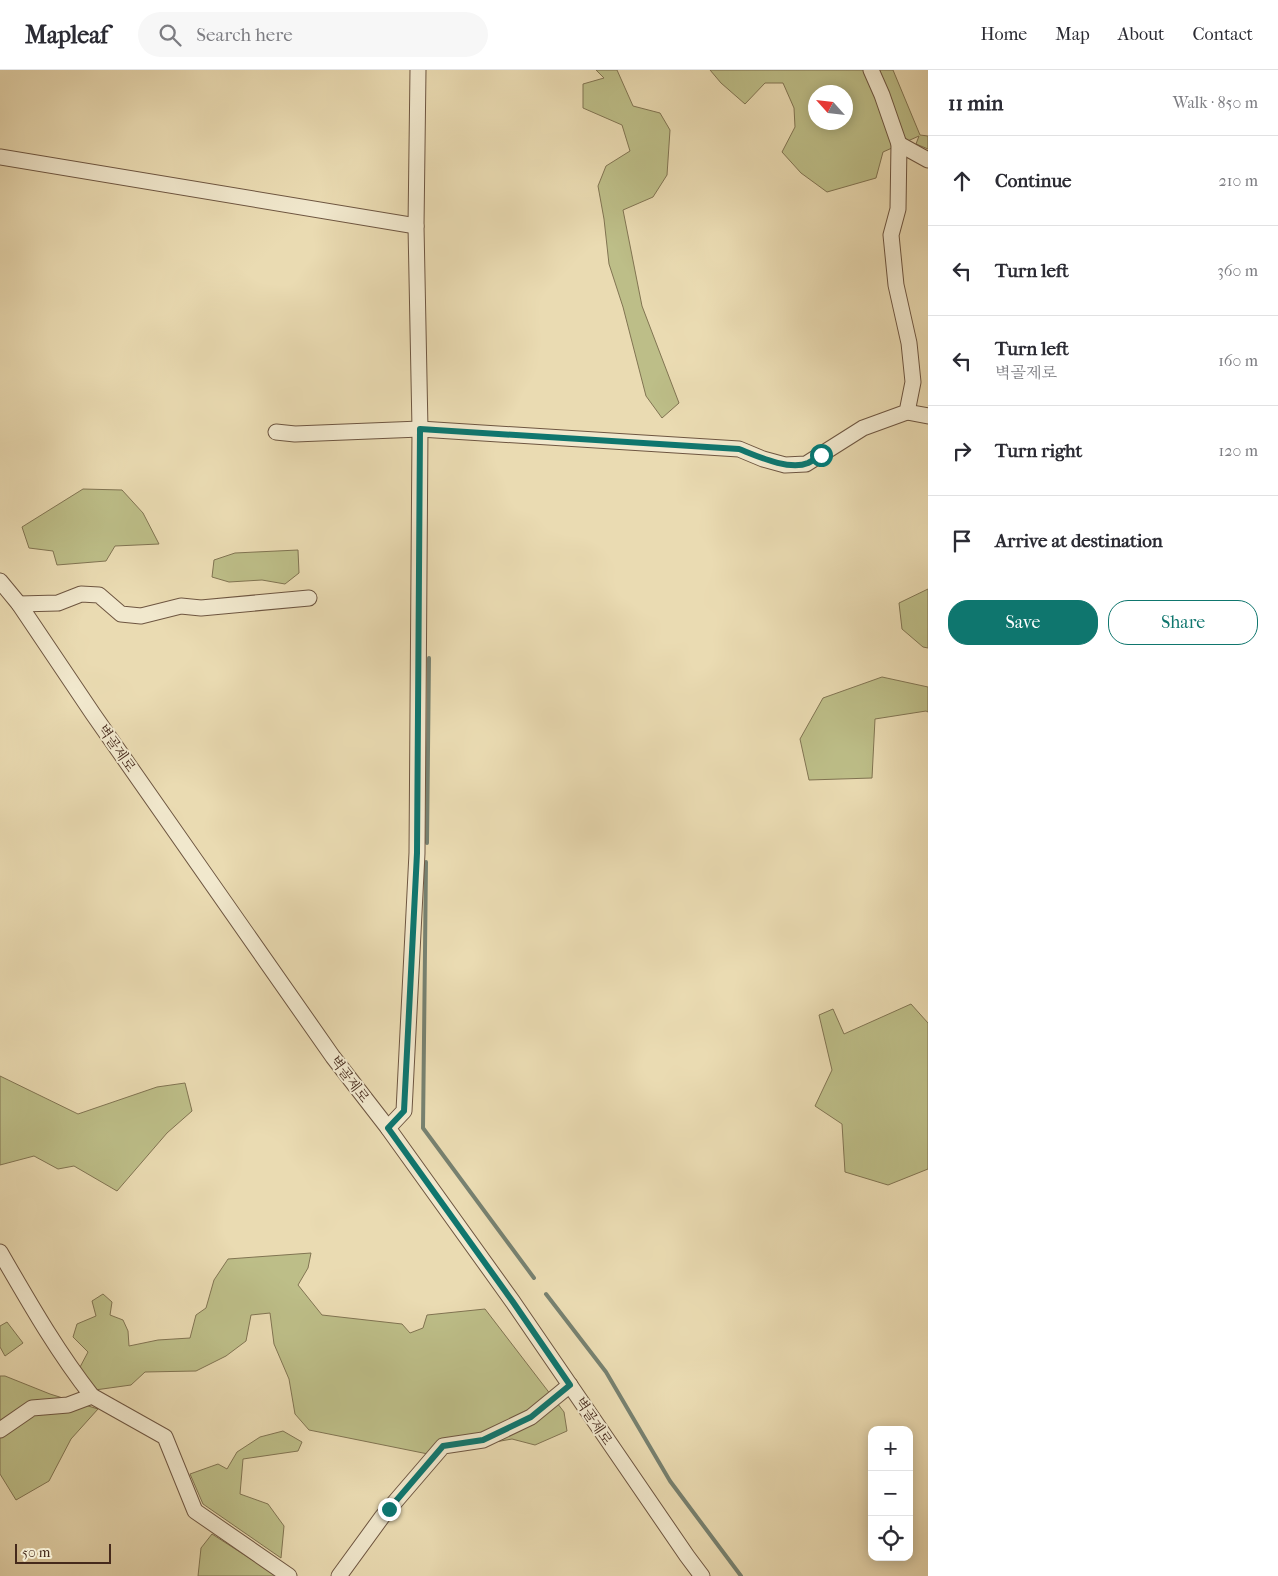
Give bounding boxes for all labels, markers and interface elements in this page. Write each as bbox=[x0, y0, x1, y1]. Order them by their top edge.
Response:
search box bbox=[138, 12, 488, 57]
text: Mapleaf bbox=[25, 21, 108, 49]
icon: search bbox=[156, 21, 184, 49]
text: Search here bbox=[196, 24, 293, 46]
text: Home bbox=[980, 24, 1027, 45]
text: Map bbox=[1055, 24, 1090, 45]
text: About bbox=[1118, 24, 1164, 45]
text: Contact bbox=[1192, 24, 1253, 45]
north arrow bbox=[808, 85, 853, 130]
text: 11 min bbox=[948, 91, 1003, 115]
text: Walk · 850 m bbox=[1173, 93, 1258, 112]
icon: ahead bbox=[948, 167, 976, 195]
text: Continue bbox=[995, 170, 1071, 192]
text: 210 m bbox=[1219, 171, 1258, 190]
icon: left bbox=[948, 257, 976, 285]
text: Turn left bbox=[995, 260, 1069, 282]
text: 360 m bbox=[1217, 261, 1258, 280]
text: Turn left bbox=[995, 338, 1069, 360]
icon: left bbox=[948, 347, 976, 375]
text: 160 m bbox=[1218, 351, 1258, 370]
text: 벽골제로 bbox=[995, 363, 1057, 382]
icon: right bbox=[948, 437, 976, 465]
text: Turn right bbox=[995, 440, 1082, 462]
text: 120 m bbox=[1219, 441, 1258, 460]
route start bbox=[810, 444, 833, 467]
icon: arrive bbox=[948, 527, 976, 555]
text: Arrive at destination bbox=[995, 530, 1163, 552]
button: Save bbox=[948, 600, 1098, 645]
button: Share bbox=[1108, 600, 1258, 645]
street label: 벽골제로 bbox=[94, 721, 139, 776]
street label: 벽골제로 bbox=[327, 1053, 373, 1106]
street label: 벽골제로 bbox=[571, 1394, 616, 1449]
map controls bbox=[868, 1426, 913, 1561]
button: + bbox=[868, 1426, 913, 1471]
button: − bbox=[868, 1471, 913, 1516]
route end bbox=[378, 1498, 401, 1521]
button: locate bbox=[868, 1516, 913, 1561]
scale bar bbox=[15, 1541, 111, 1564]
text: 50 m bbox=[22, 1544, 50, 1561]

